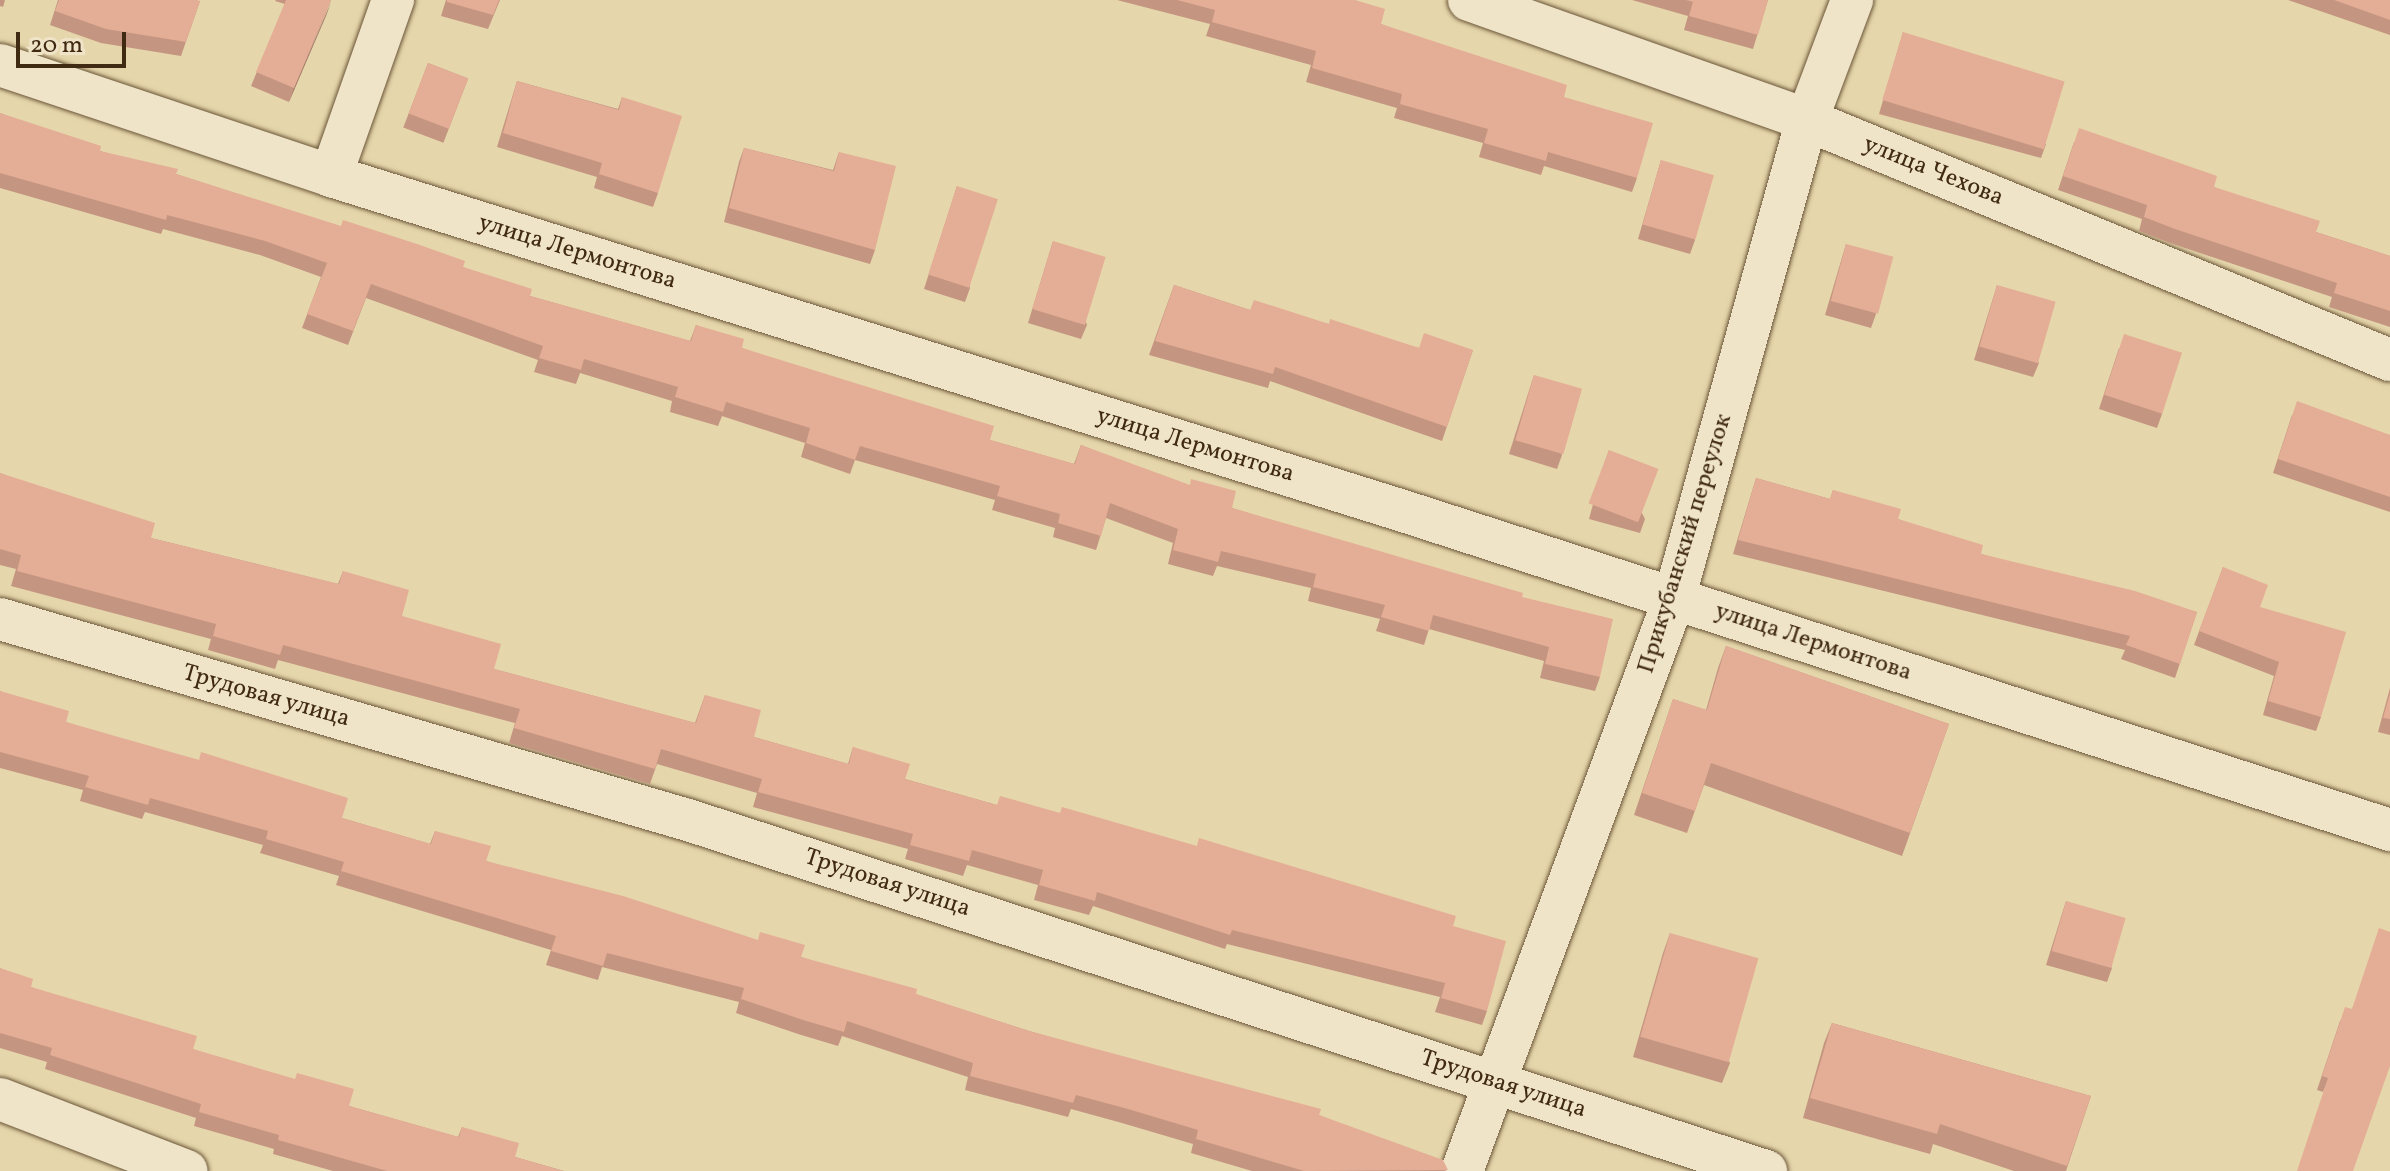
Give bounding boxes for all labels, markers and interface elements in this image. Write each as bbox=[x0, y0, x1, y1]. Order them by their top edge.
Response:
scale bar bbox=[20, 16, 130, 66]
text: 20 m bbox=[30, 29, 83, 63]
street label: улица Чехова bbox=[1859, 131, 2007, 213]
street label: улица Лермонтова bbox=[475, 209, 679, 297]
street label: улица Лермонтова bbox=[1093, 402, 1297, 490]
street label: Прикубанский переулок bbox=[1633, 411, 1739, 677]
street label: улица Лермонтова bbox=[1711, 598, 1915, 688]
street label: Трудовая улица bbox=[179, 659, 353, 735]
street label: Трудовая улица bbox=[800, 844, 974, 924]
street label: Трудовая улица bbox=[1416, 1045, 1590, 1125]

